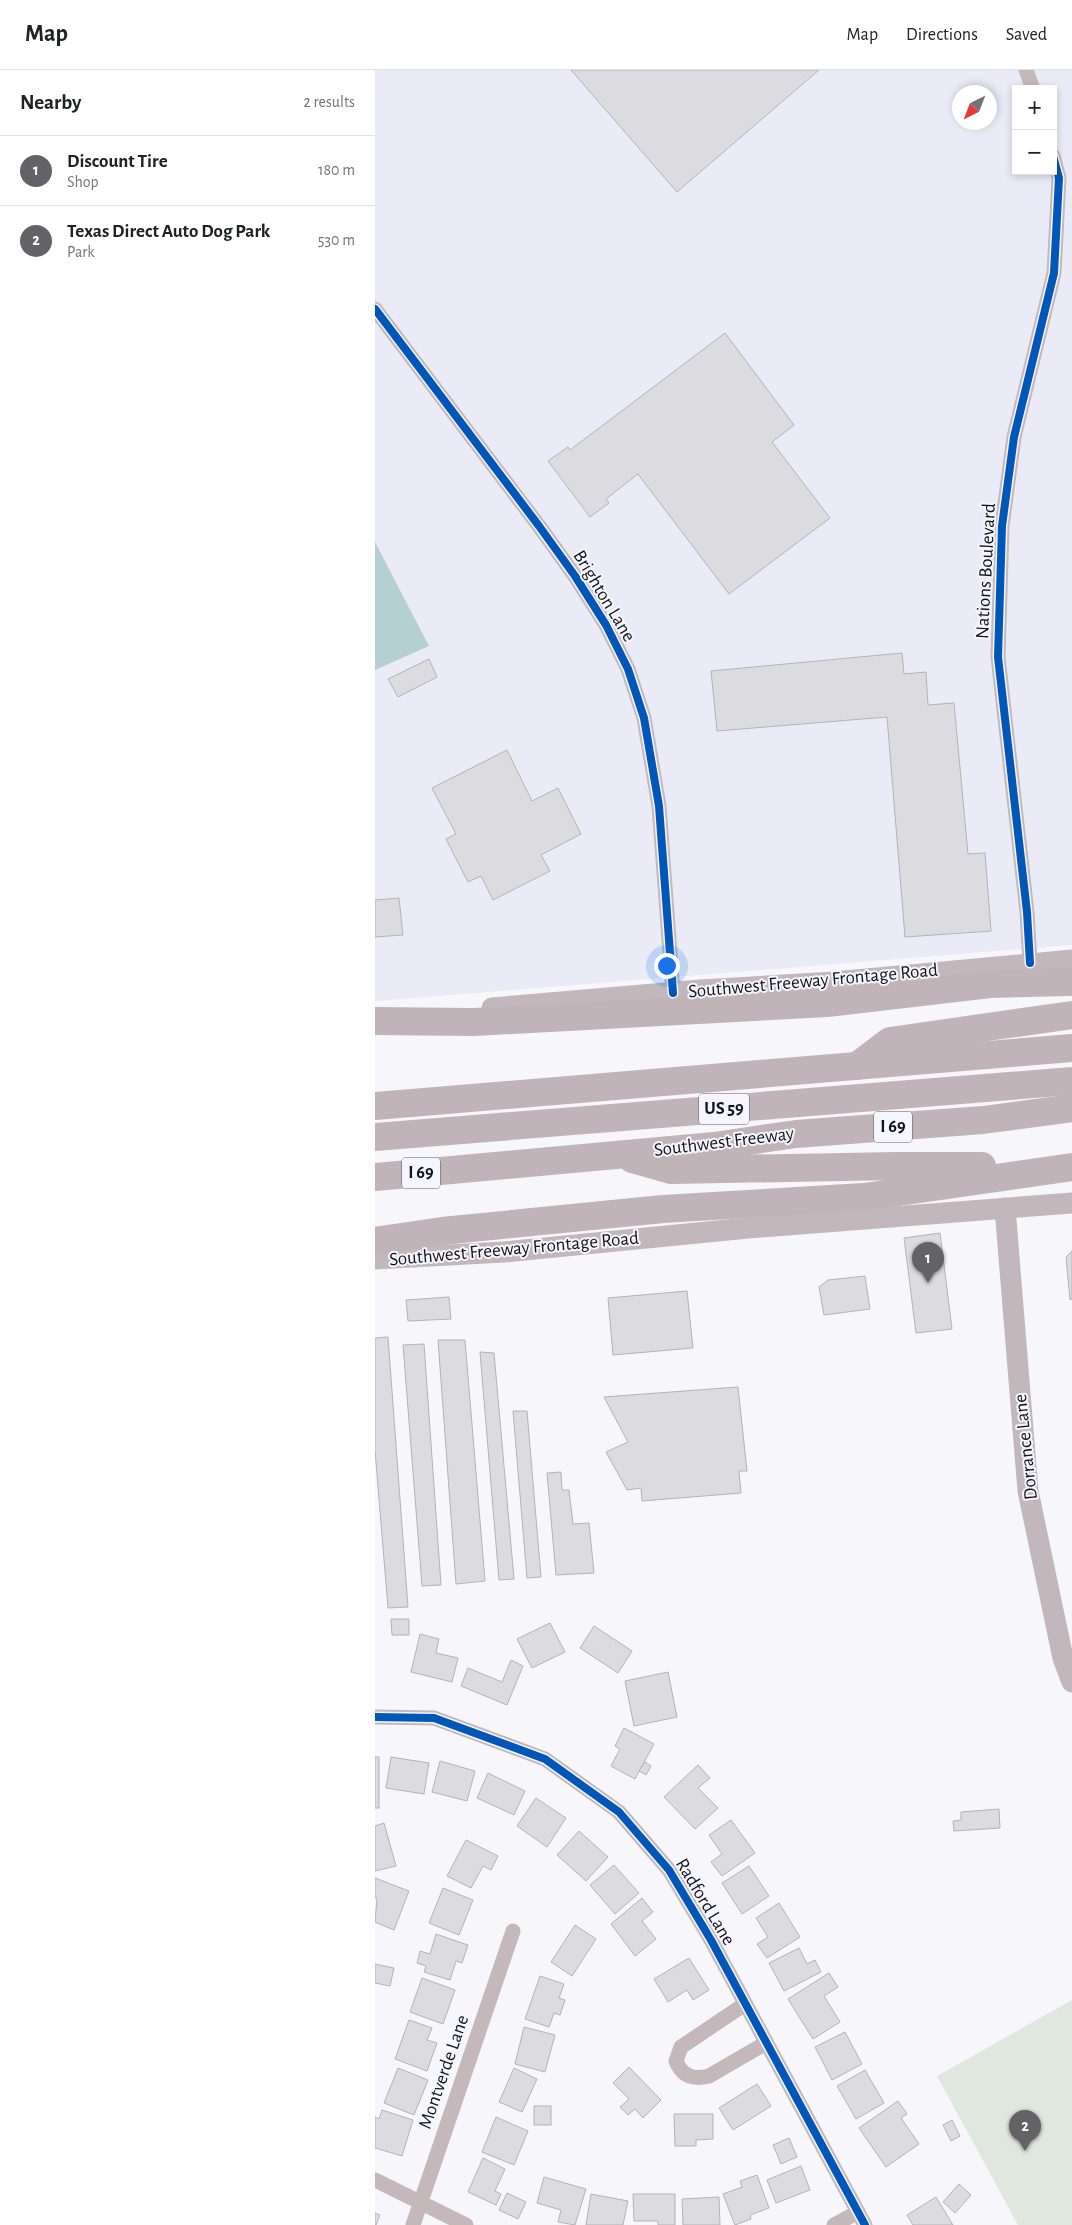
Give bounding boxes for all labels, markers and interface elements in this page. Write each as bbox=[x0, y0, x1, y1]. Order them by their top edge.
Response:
text: Map bbox=[25, 22, 68, 46]
text: Map bbox=[847, 26, 878, 44]
text: Directions bbox=[906, 26, 978, 44]
text: Saved bbox=[1006, 26, 1047, 44]
north arrow bbox=[952, 85, 997, 130]
map controls bbox=[1012, 85, 1057, 175]
button: + bbox=[1012, 85, 1057, 130]
text: Nearby bbox=[20, 92, 81, 113]
text: 2 results bbox=[303, 94, 355, 110]
button: − bbox=[1012, 130, 1057, 175]
text: Discount Tire bbox=[67, 152, 168, 171]
text: 1 bbox=[33, 162, 39, 178]
text: 180 m bbox=[318, 162, 355, 178]
text: Shop bbox=[67, 174, 99, 190]
text: Texas Direct Auto Dog Park bbox=[67, 222, 270, 241]
text: 2 bbox=[32, 232, 40, 248]
text: 530 m bbox=[318, 232, 355, 248]
text: Park bbox=[67, 244, 95, 260]
street label: Nations Boulevard bbox=[973, 502, 999, 639]
street label: Brighton Lane bbox=[569, 547, 639, 645]
your location bbox=[654, 953, 680, 979]
street label: Southwest Freeway Frontage Road bbox=[687, 961, 939, 1001]
road number: US 59 bbox=[699, 1094, 749, 1124]
road number: I 69 bbox=[874, 1112, 912, 1142]
street label: Southwest Freeway bbox=[653, 1124, 795, 1160]
road number: I 69 bbox=[402, 1158, 440, 1188]
street label: Southwest Freeway Frontage Road bbox=[388, 1229, 640, 1269]
pin: 1 bbox=[912, 1242, 944, 1283]
street label: Dorrance Lane bbox=[1011, 1393, 1041, 1501]
street label: Radford Lane bbox=[672, 1855, 738, 1949]
street label: Montverde Lane bbox=[416, 2013, 472, 2131]
pin: 2 bbox=[1009, 2110, 1041, 2151]

